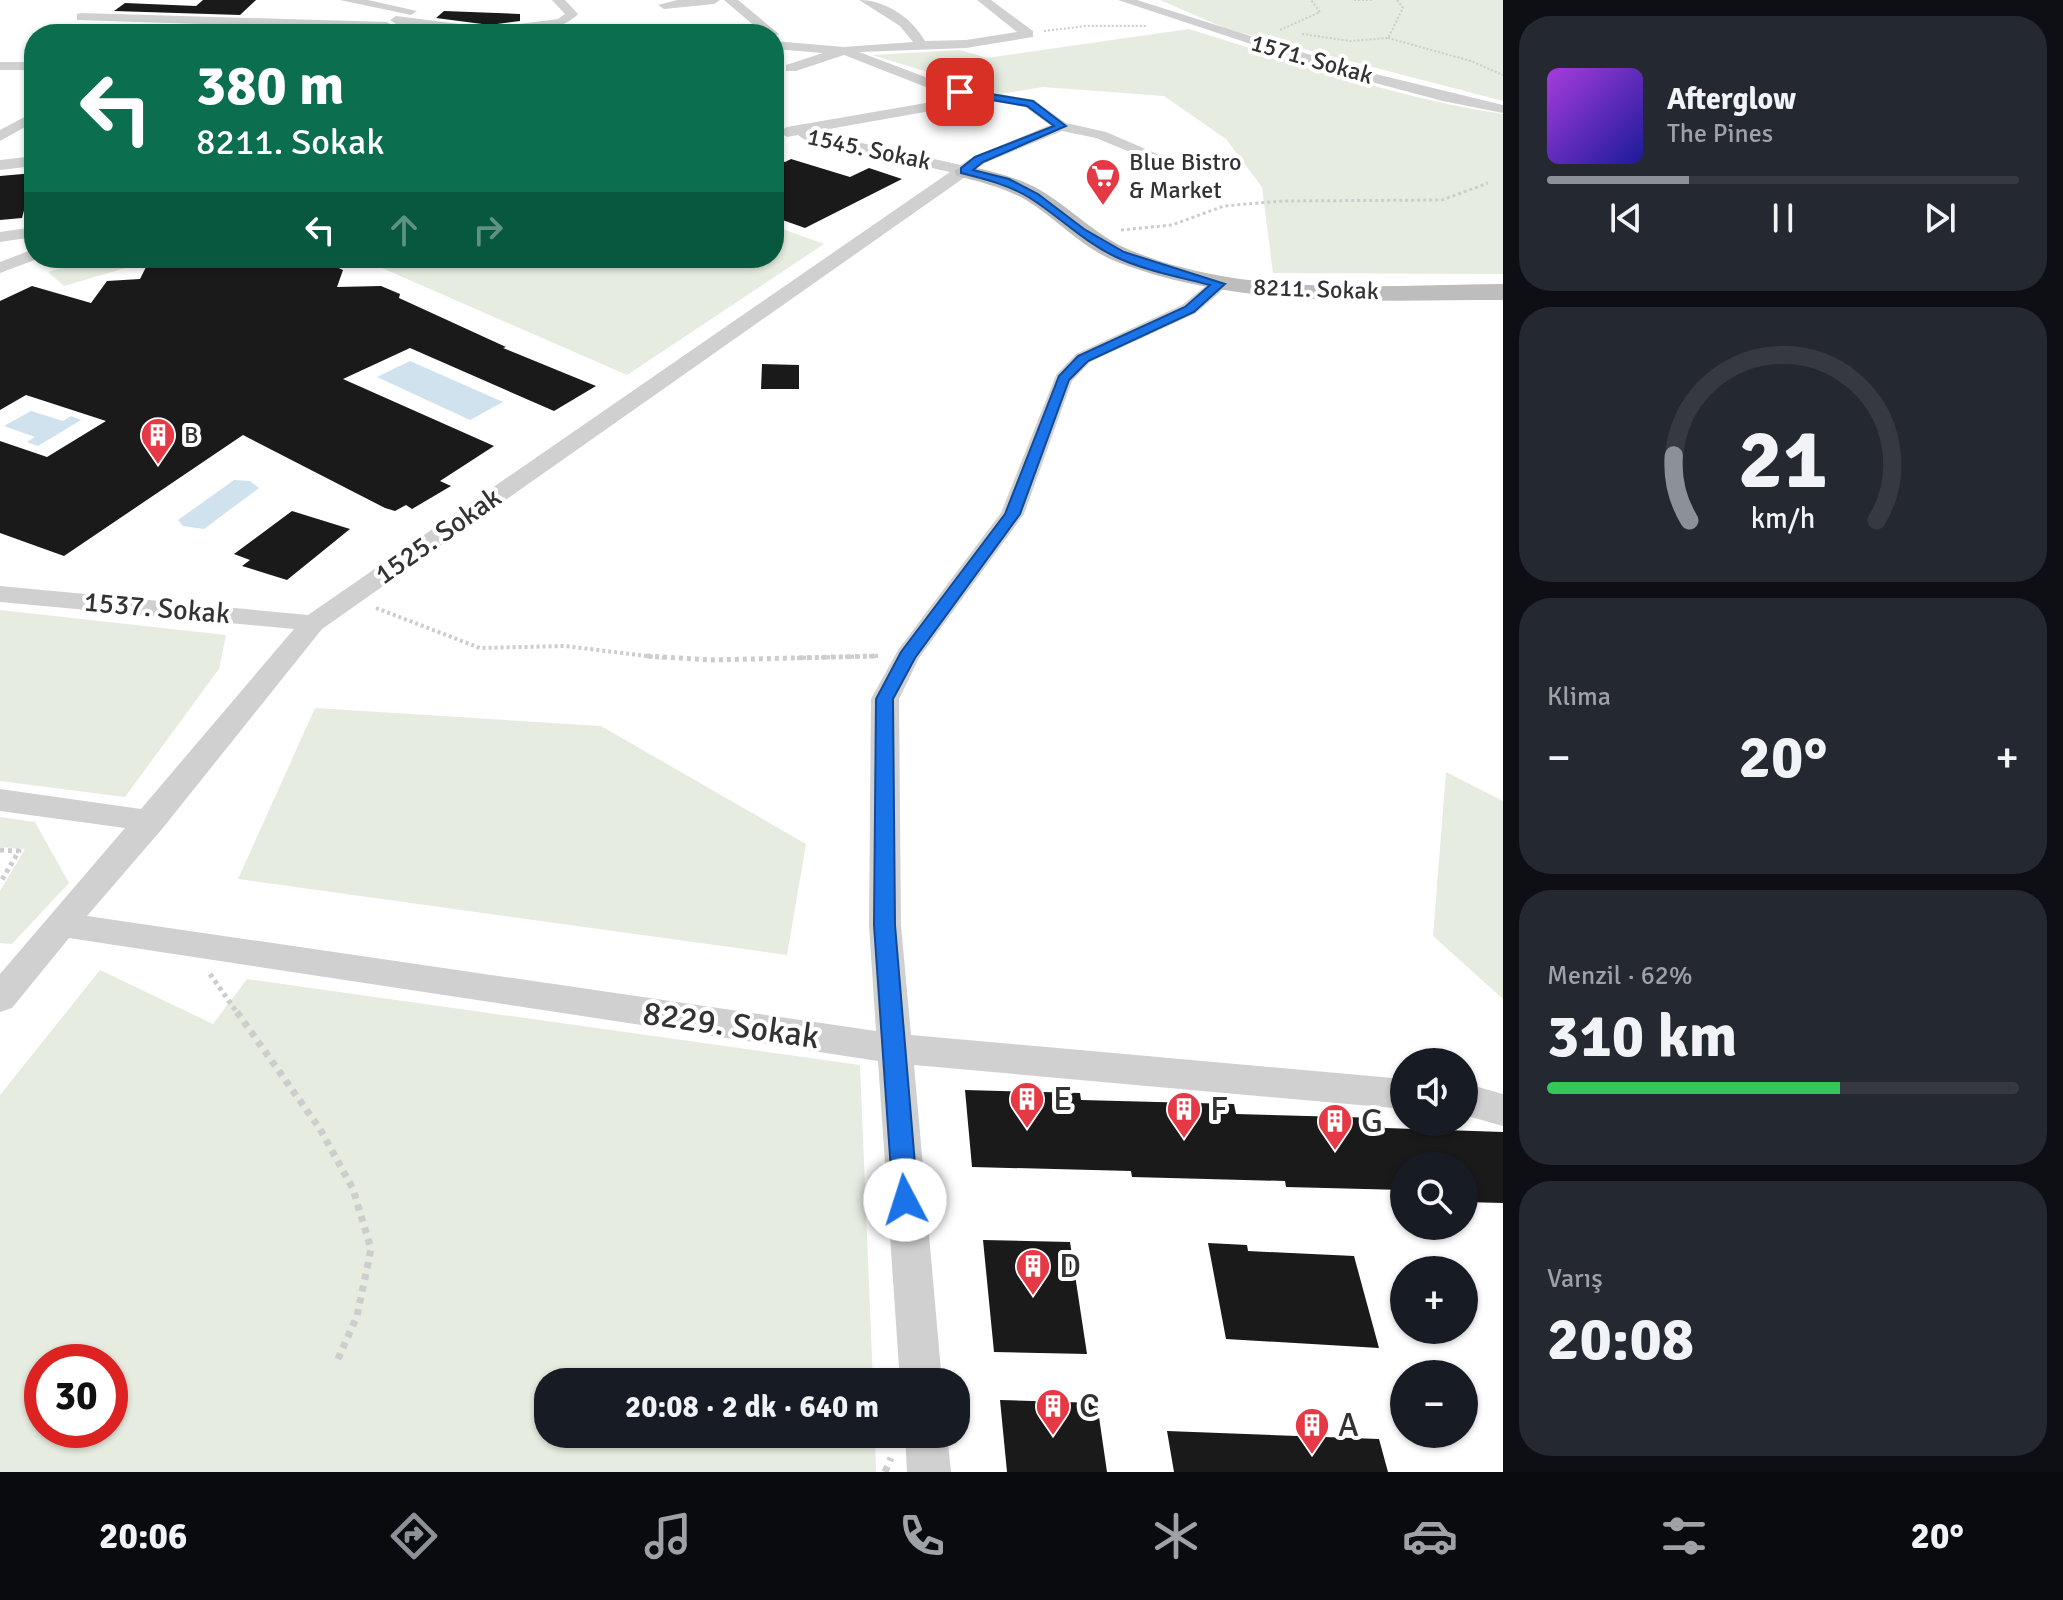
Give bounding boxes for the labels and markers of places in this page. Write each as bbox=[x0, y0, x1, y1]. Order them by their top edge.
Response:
pin bbox=[926, 58, 994, 126]
place label: Blue Bistro & Market bbox=[1129, 147, 1241, 205]
supermarket icon: Blue Bistro & Market bbox=[1084, 157, 1122, 207]
building icon: B bbox=[139, 416, 177, 466]
place label: B bbox=[184, 420, 199, 450]
place label: E bbox=[1053, 1078, 1072, 1120]
building icon: E bbox=[1008, 1080, 1046, 1130]
place label: F bbox=[1210, 1088, 1228, 1130]
building icon: F bbox=[1165, 1090, 1203, 1140]
place label: G bbox=[1361, 1100, 1383, 1142]
building icon: G bbox=[1316, 1102, 1354, 1152]
place label: D bbox=[1059, 1245, 1081, 1287]
building icon: D bbox=[1014, 1247, 1052, 1297]
place label: C bbox=[1079, 1385, 1100, 1427]
building icon: C bbox=[1034, 1387, 1072, 1437]
place label: A bbox=[1338, 1404, 1359, 1446]
building icon: A bbox=[1293, 1406, 1331, 1456]

